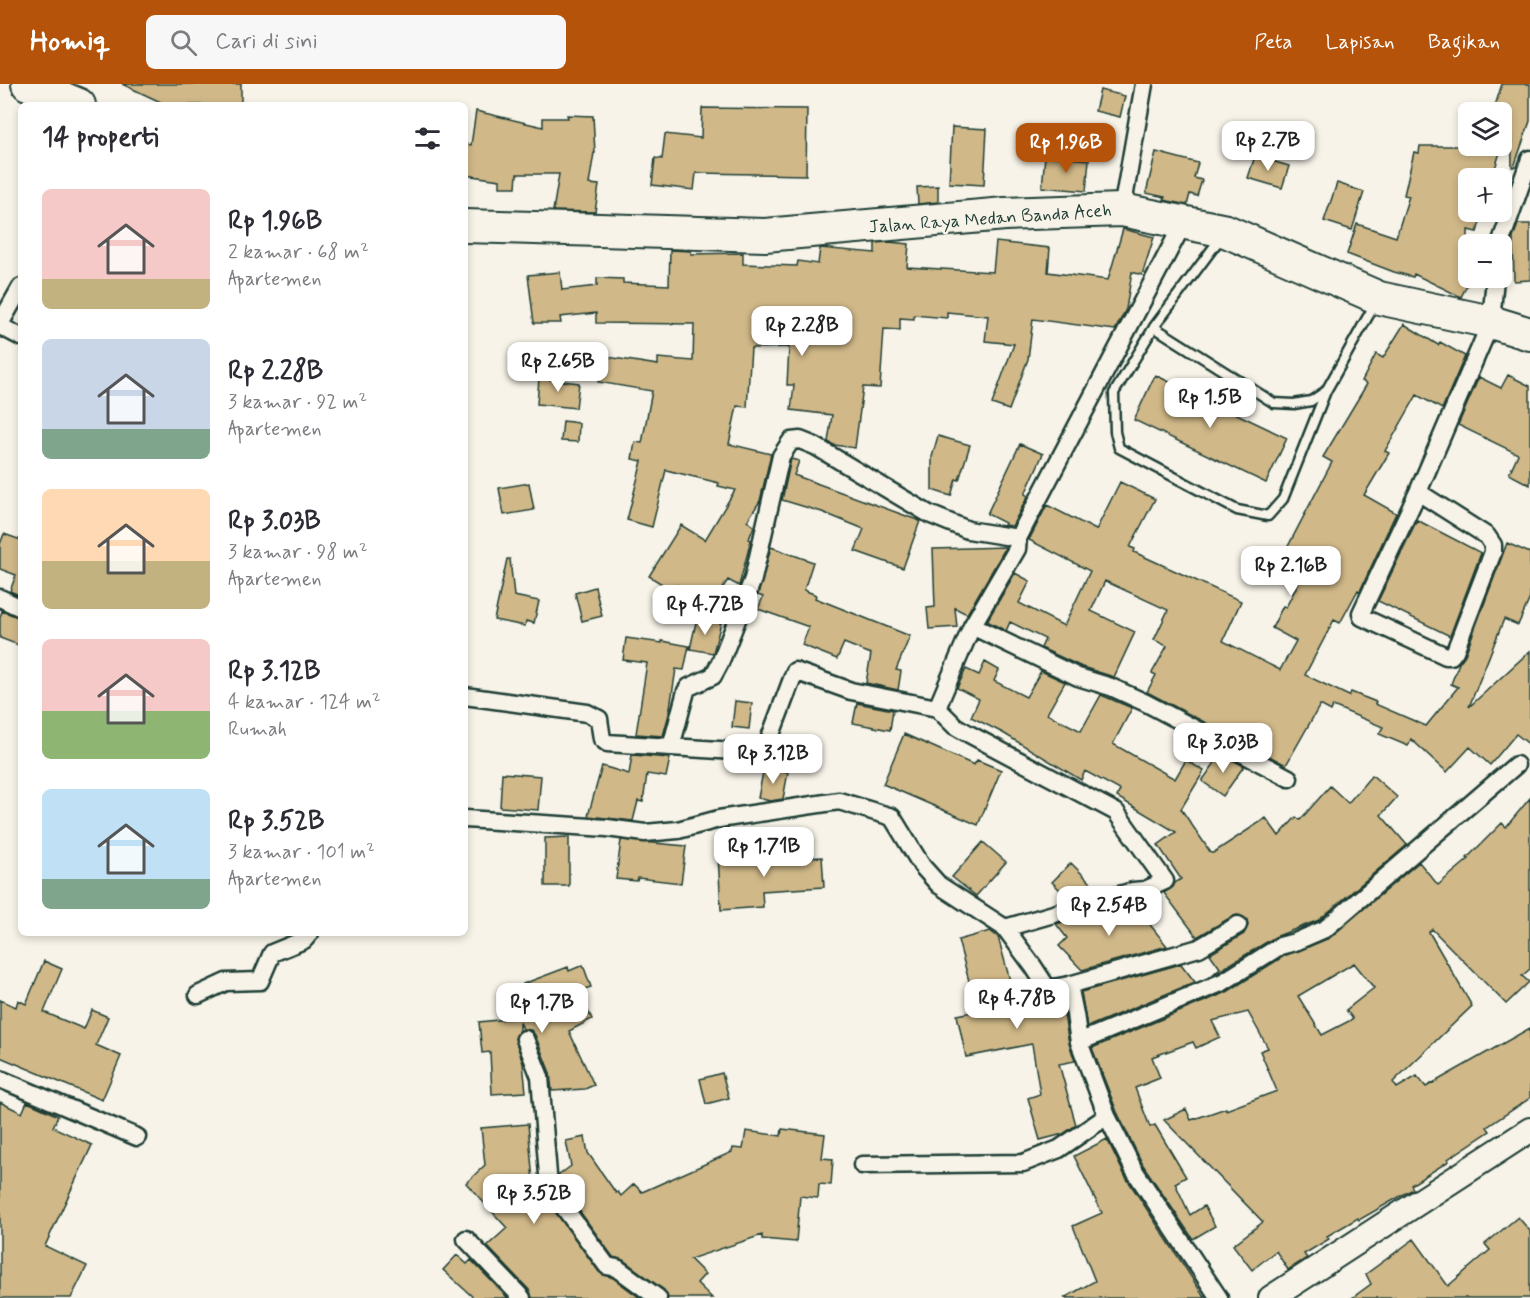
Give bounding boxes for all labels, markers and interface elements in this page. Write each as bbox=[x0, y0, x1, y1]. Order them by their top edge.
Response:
search box bbox=[146, 15, 566, 69]
text: Homiq bbox=[30, 24, 110, 61]
icon: search bbox=[167, 26, 200, 59]
text: Cari di sini bbox=[215, 28, 318, 56]
text: Peta bbox=[1254, 28, 1293, 56]
text: Lapisan bbox=[1326, 28, 1395, 56]
text: Bagikan bbox=[1428, 28, 1500, 56]
map controls bbox=[1458, 102, 1512, 288]
button: layers bbox=[1458, 102, 1512, 156]
text: 14 properti bbox=[42, 121, 158, 155]
pin: Rp 2.7B bbox=[1213, 121, 1323, 172]
icon: filters bbox=[411, 122, 444, 155]
pin: Rp 1.96B bbox=[1004, 123, 1128, 174]
text: Rp 2.7B bbox=[1236, 127, 1300, 154]
text: Rp 1.96B bbox=[1030, 129, 1102, 156]
button: + bbox=[1458, 168, 1512, 222]
street label: Jalan Raya Medan Banda Aceh bbox=[868, 199, 1112, 239]
text: Rp 1.96B bbox=[228, 205, 322, 239]
icon: home bbox=[90, 213, 162, 285]
button: − bbox=[1458, 234, 1512, 288]
text: 2 kamar · 68 m² bbox=[228, 239, 369, 266]
text: Apartemen bbox=[228, 266, 321, 293]
pin: Rp 2.28B bbox=[740, 306, 864, 357]
text: Rp 2.28B bbox=[765, 312, 839, 339]
pin: Rp 2.65B bbox=[496, 342, 620, 393]
text: Rp 2.65B bbox=[521, 348, 595, 375]
text: Rp 2.28B bbox=[228, 355, 323, 389]
icon: home bbox=[90, 363, 162, 435]
pin: Rp 1.5B bbox=[1155, 378, 1265, 429]
text: Rp 1.5B bbox=[1178, 384, 1242, 411]
text: 3 kamar · 92 m² bbox=[228, 389, 367, 416]
text: Apartemen bbox=[228, 416, 321, 443]
text: Rp 3.03B bbox=[228, 505, 321, 539]
icon: home bbox=[90, 513, 162, 585]
text: 3 kamar · 98 m² bbox=[228, 539, 368, 566]
pin: Rp 2.16B bbox=[1229, 546, 1353, 597]
text: Rp 2.16B bbox=[1255, 552, 1327, 579]
text: Apartemen bbox=[228, 566, 321, 593]
pin: Rp 4.72B bbox=[643, 585, 767, 636]
text: Rp 4.72B bbox=[667, 591, 743, 618]
text: Rp 3.12B bbox=[228, 655, 321, 689]
icon: home bbox=[90, 663, 162, 735]
text: 4 kamar · 124 m² bbox=[228, 689, 381, 716]
text: Rumah bbox=[228, 716, 287, 743]
pin: Rp 3.03B bbox=[1161, 723, 1285, 774]
text: Rp 3.03B bbox=[1187, 729, 1259, 756]
pin: Rp 3.12B bbox=[711, 734, 835, 785]
text: Rp 3.12B bbox=[737, 740, 809, 767]
text: Rp 3.52B bbox=[228, 805, 325, 839]
icon: home bbox=[90, 813, 162, 885]
pin: Rp 1.71B bbox=[702, 827, 826, 878]
text: Rp 1.71B bbox=[728, 833, 800, 860]
text: 3 kamar · 101 m² bbox=[228, 839, 375, 866]
text: Apartemen bbox=[228, 866, 321, 893]
pin: Rp 2.54B bbox=[1047, 886, 1171, 937]
text: Rp 2.54B bbox=[1071, 892, 1147, 919]
pin: Rp 4.78B bbox=[955, 979, 1079, 1030]
pin: Rp 1.7B bbox=[487, 983, 597, 1034]
text: Rp 4.78B bbox=[978, 985, 1056, 1012]
text: Rp 1.7B bbox=[510, 989, 574, 1016]
pin: Rp 3.52B bbox=[472, 1174, 596, 1225]
text: Rp 3.52B bbox=[497, 1180, 571, 1207]

